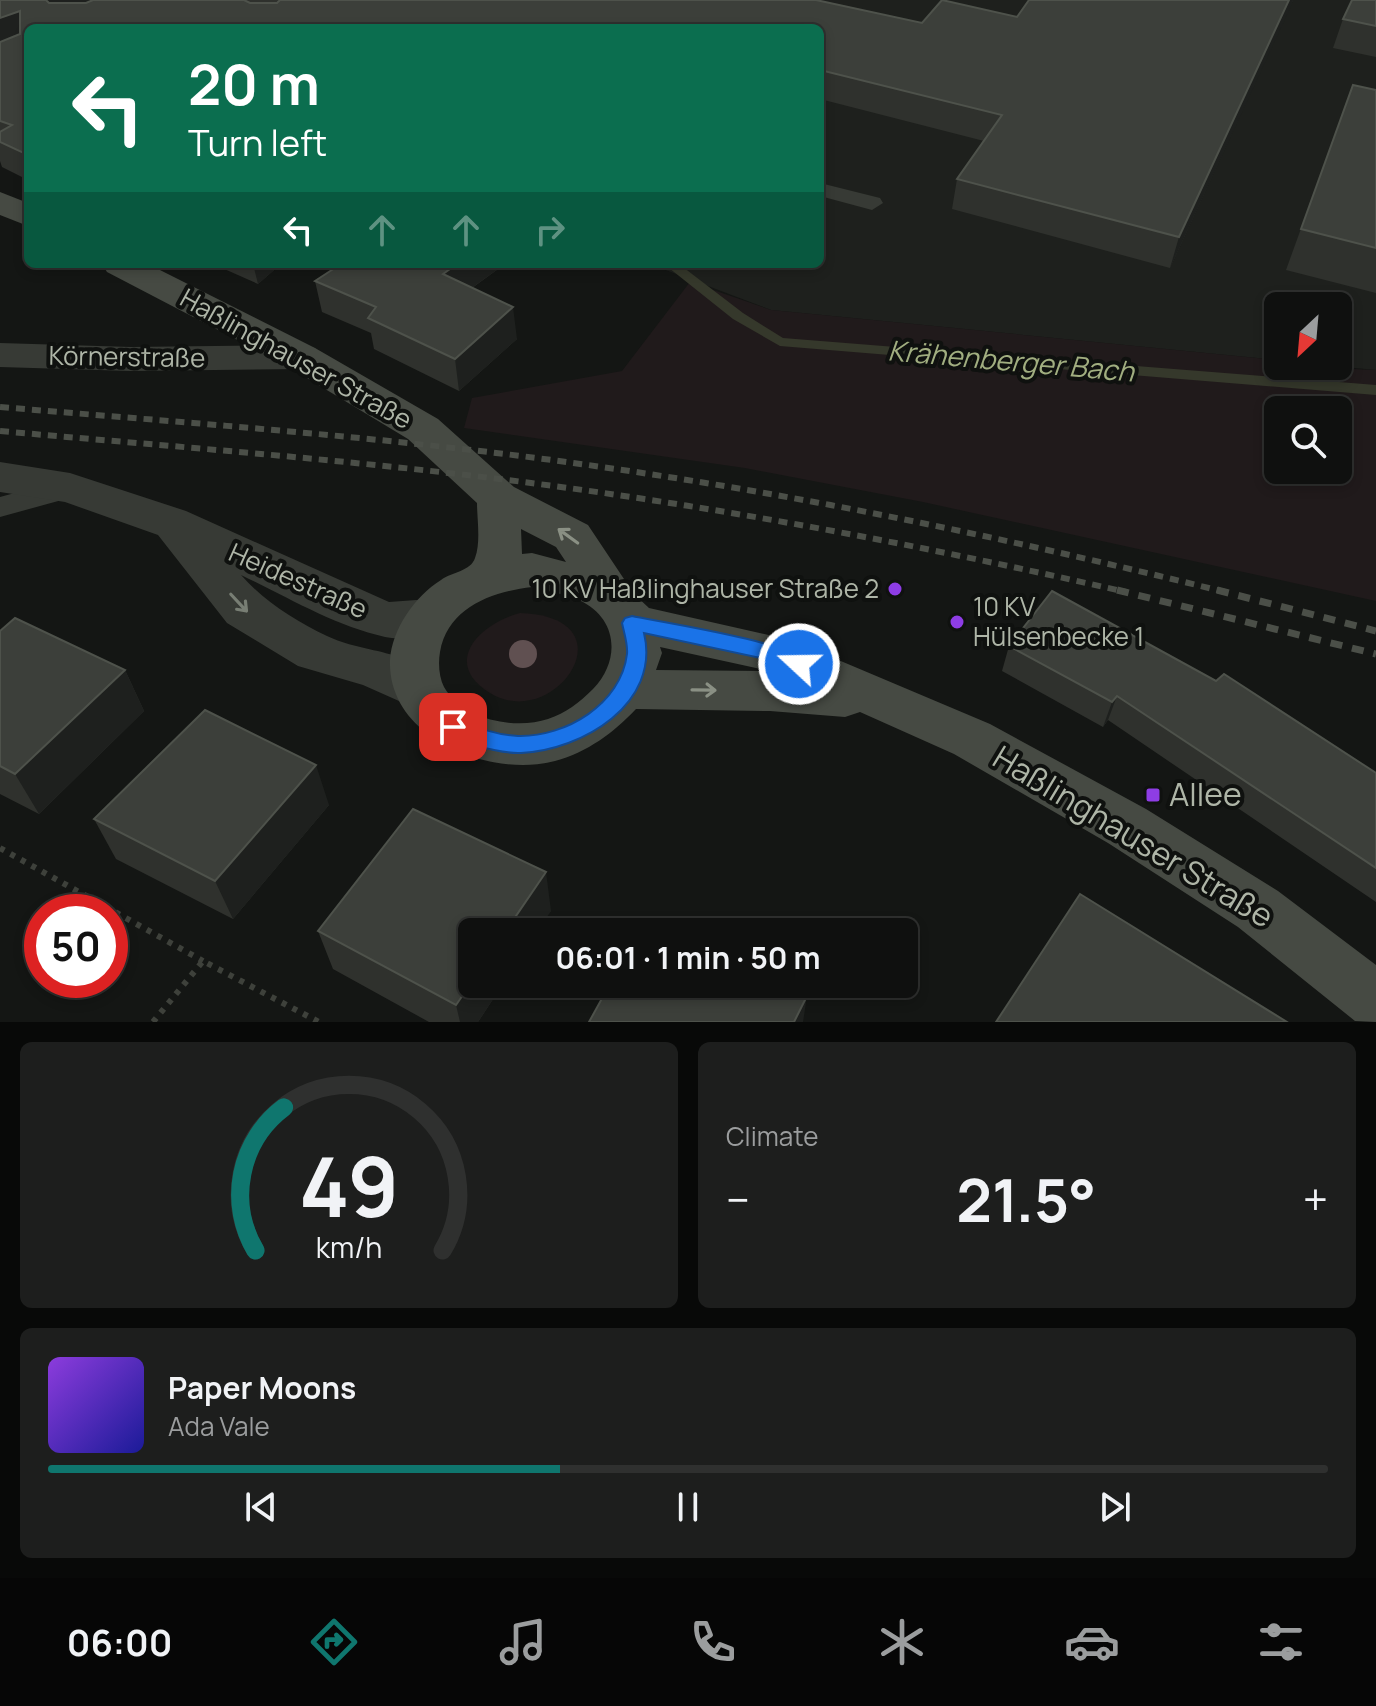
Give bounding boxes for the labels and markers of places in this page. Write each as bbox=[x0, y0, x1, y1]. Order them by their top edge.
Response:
place label: 10 KV Haßlinghauser Straße 2 bbox=[531, 570, 879, 606]
marker: 10 KV Haßlinghauser Straße 2 bbox=[886, 580, 904, 598]
place label: 10 KV Hülsenbecke 1 bbox=[973, 588, 1144, 654]
marker: 10 KV Hülsenbecke 1 bbox=[948, 613, 966, 631]
pin bbox=[419, 693, 487, 761]
place label: Allee bbox=[1169, 772, 1242, 816]
marker: Allee bbox=[1144, 786, 1162, 804]

